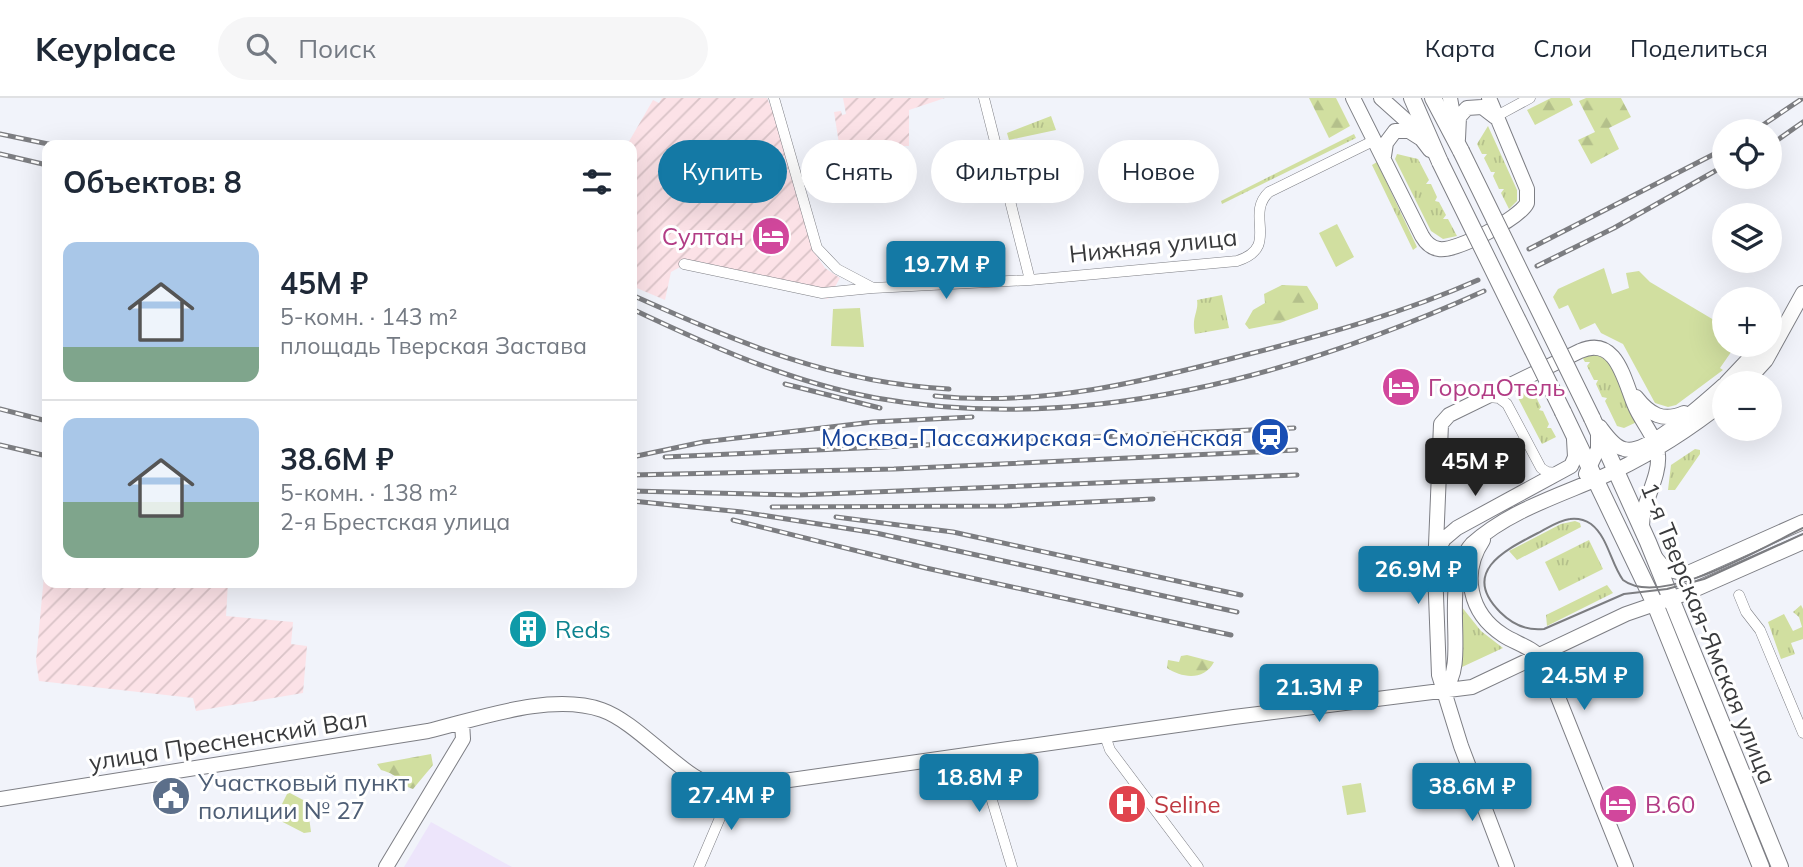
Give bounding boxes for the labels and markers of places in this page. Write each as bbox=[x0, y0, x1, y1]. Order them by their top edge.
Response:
hotel icon: Султан bbox=[750, 215, 792, 257]
place label: Султан bbox=[662, 221, 744, 251]
pin: 19.7M ₽ bbox=[881, 242, 1011, 301]
hotel icon: ГородОтель bbox=[1380, 366, 1422, 408]
place label: ГородОтель bbox=[1428, 372, 1566, 402]
station icon: Москва-Пассажирская-Смоленская bbox=[1249, 416, 1291, 458]
place label: Москва-Пассажирская-Смоленская bbox=[821, 422, 1243, 452]
pin: 45M ₽ bbox=[1426, 438, 1524, 498]
pin: 26.9M ₽ bbox=[1353, 546, 1483, 606]
building icon: Reds bbox=[507, 608, 549, 650]
place label: Reds bbox=[555, 614, 611, 644]
pin: 24.5M ₽ bbox=[1519, 652, 1649, 712]
pin: 21.3M ₽ bbox=[1254, 664, 1384, 724]
pin: 18.8M ₽ bbox=[914, 754, 1044, 814]
pin: 38.6M ₽ bbox=[1407, 764, 1537, 823]
place label: Участковый пункт полиции № 27 bbox=[197, 767, 409, 825]
pin: 27.4M ₽ bbox=[666, 772, 796, 832]
public building icon: Участковый пункт полиции № 27 bbox=[150, 775, 192, 817]
hospital icon: Seline bbox=[1106, 783, 1148, 825]
hotel icon: B.60 bbox=[1597, 783, 1639, 825]
place label: Seline bbox=[1154, 789, 1221, 819]
place label: B.60 bbox=[1645, 789, 1695, 819]

